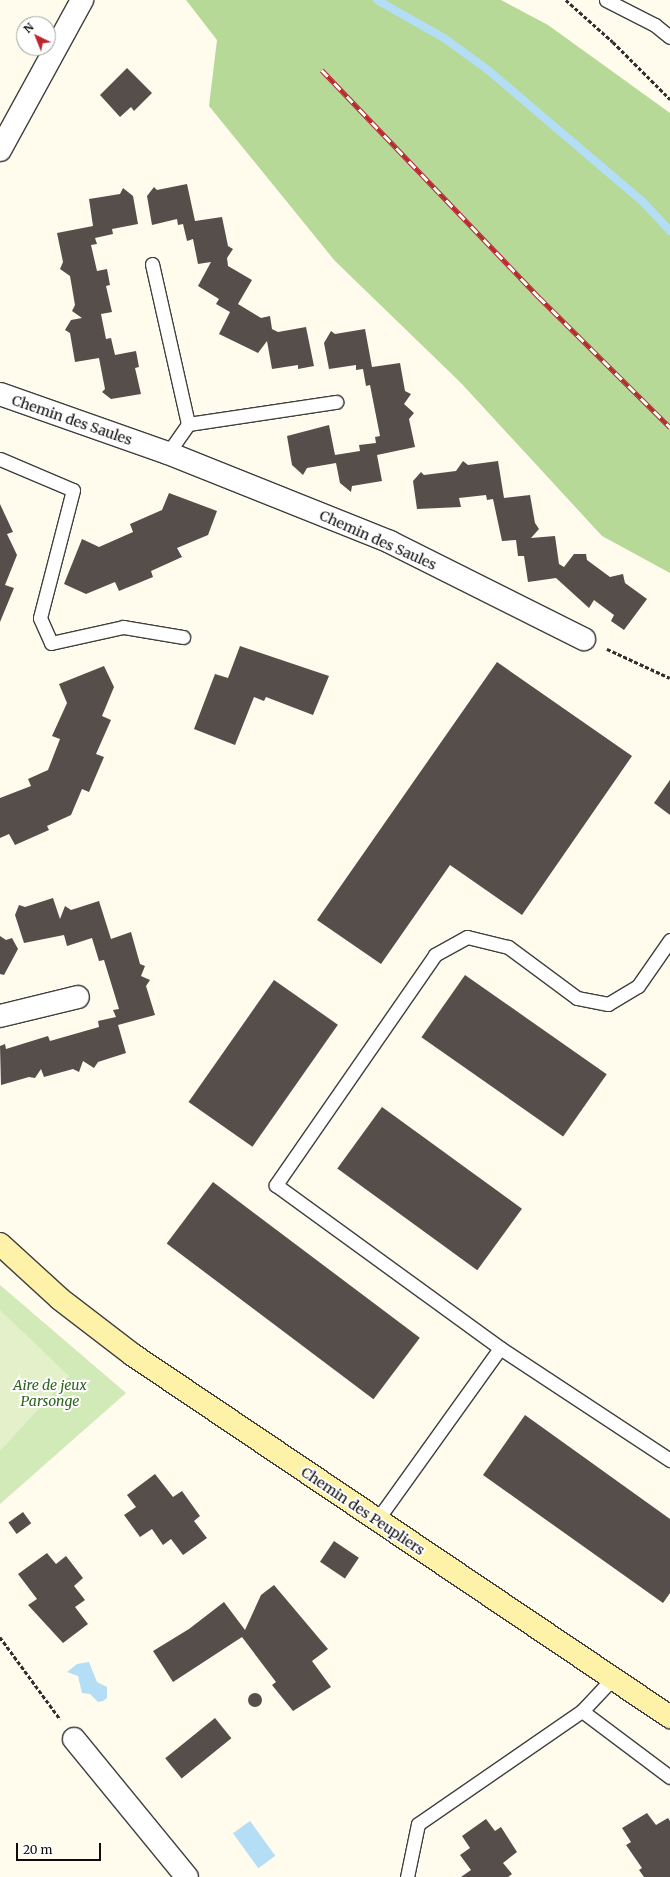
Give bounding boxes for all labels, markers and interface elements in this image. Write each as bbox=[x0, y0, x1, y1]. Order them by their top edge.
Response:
north arrow bbox=[16, 16, 56, 56]
text: N bbox=[21, 20, 36, 36]
street label: Chemin des Saules bbox=[10, 392, 134, 448]
street label: Chemin des Saules bbox=[317, 507, 439, 573]
park label: Aire de jeux Parsonge bbox=[13, 1377, 87, 1410]
street label: Chemin des Peupliers bbox=[298, 1463, 428, 1559]
scale bar bbox=[18, 1835, 103, 1861]
text: 20 m bbox=[23, 1842, 52, 1857]

